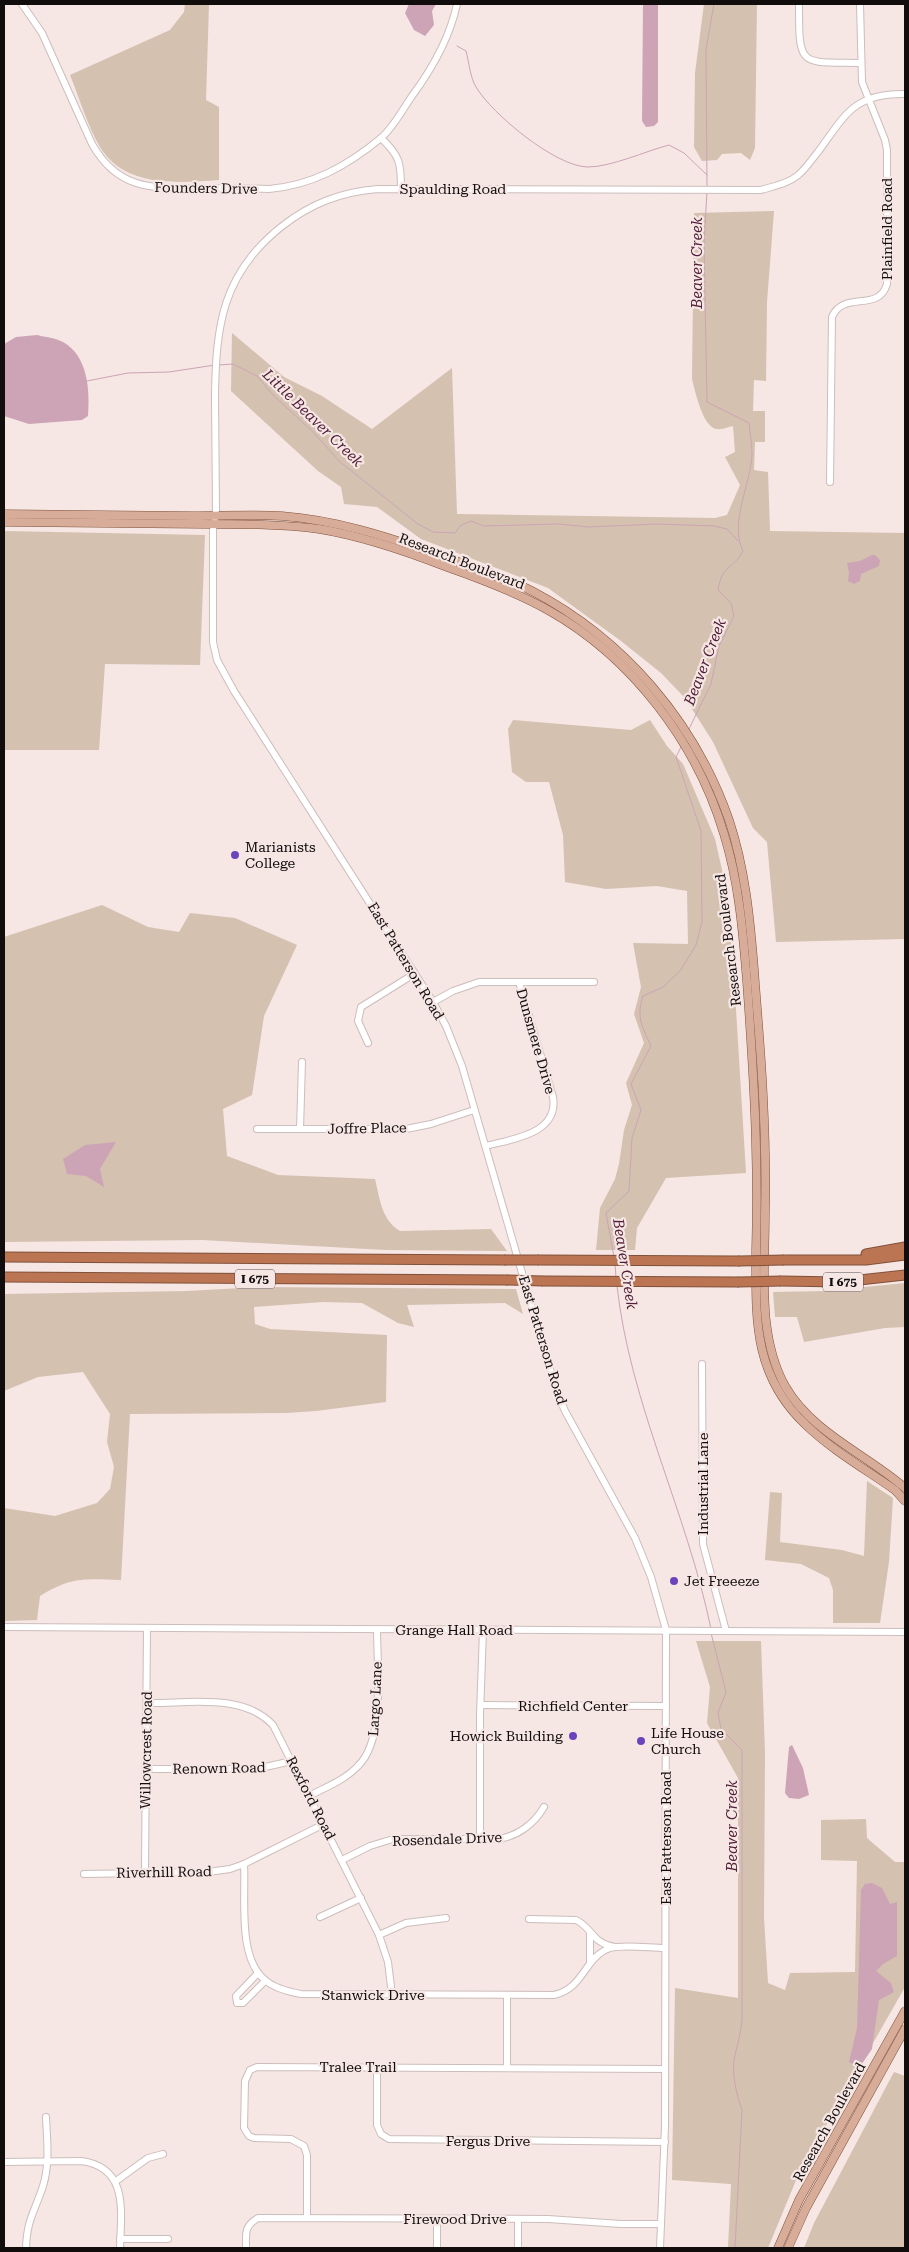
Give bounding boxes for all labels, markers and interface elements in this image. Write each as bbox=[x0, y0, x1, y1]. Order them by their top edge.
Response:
street label: Plainfield Road bbox=[879, 178, 895, 280]
street label: Founders Drive bbox=[154, 179, 258, 197]
street label: Spaulding Road bbox=[400, 181, 506, 197]
water label: Beaver Creek bbox=[688, 216, 706, 310]
water label: Little Beaver Creek bbox=[258, 365, 368, 471]
street label: Research Boulevard bbox=[397, 530, 527, 592]
water label: Beaver Creek bbox=[680, 615, 730, 709]
place label: Marianists College bbox=[245, 839, 316, 871]
marker: Marianists College bbox=[229, 849, 241, 861]
street label: Research Boulevard bbox=[712, 873, 744, 1007]
street label: East Patterson Road bbox=[365, 899, 447, 1023]
street label: Dunsmere Drive bbox=[513, 986, 559, 1096]
street label: Joffre Place bbox=[327, 1119, 407, 1137]
water label: Beaver Creek bbox=[609, 1216, 641, 1311]
road number: I 675 bbox=[235, 1270, 275, 1288]
road number: I 675 bbox=[823, 1272, 863, 1291]
street label: East Patterson Road bbox=[516, 1274, 570, 1407]
street label: Industrial Lane bbox=[695, 1432, 711, 1535]
place label: Jet Freeeze bbox=[684, 1573, 760, 1589]
marker: Jet Freeeze bbox=[668, 1575, 680, 1587]
street label: Grange Hall Road bbox=[395, 1622, 513, 1638]
street label: Largo Lane bbox=[365, 1661, 385, 1737]
street label: Willowcrest Road bbox=[137, 1691, 155, 1809]
street label: Richfield Center bbox=[518, 1698, 628, 1714]
place label: Life House Church bbox=[651, 1725, 724, 1757]
place label: Howick Building bbox=[450, 1728, 563, 1744]
marker: Howick Building bbox=[567, 1730, 579, 1742]
marker: Life House Church bbox=[635, 1735, 647, 1747]
street label: Rexford Road bbox=[283, 1754, 339, 1842]
street label: Renown Road bbox=[172, 1759, 266, 1777]
street label: East Patterson Road bbox=[658, 1771, 674, 1905]
water label: Beaver Creek bbox=[723, 1779, 741, 1873]
street label: Rosendale Drive bbox=[392, 1829, 503, 1849]
street label: Riverhill Road bbox=[116, 1863, 212, 1881]
street label: Stanwick Drive bbox=[321, 1987, 425, 2003]
street label: Tralee Trail bbox=[320, 2059, 397, 2075]
street label: Research Boulevard bbox=[790, 2060, 868, 2184]
street label: Fergus Drive bbox=[446, 2133, 531, 2149]
street label: Firewood Drive bbox=[403, 2211, 507, 2227]

